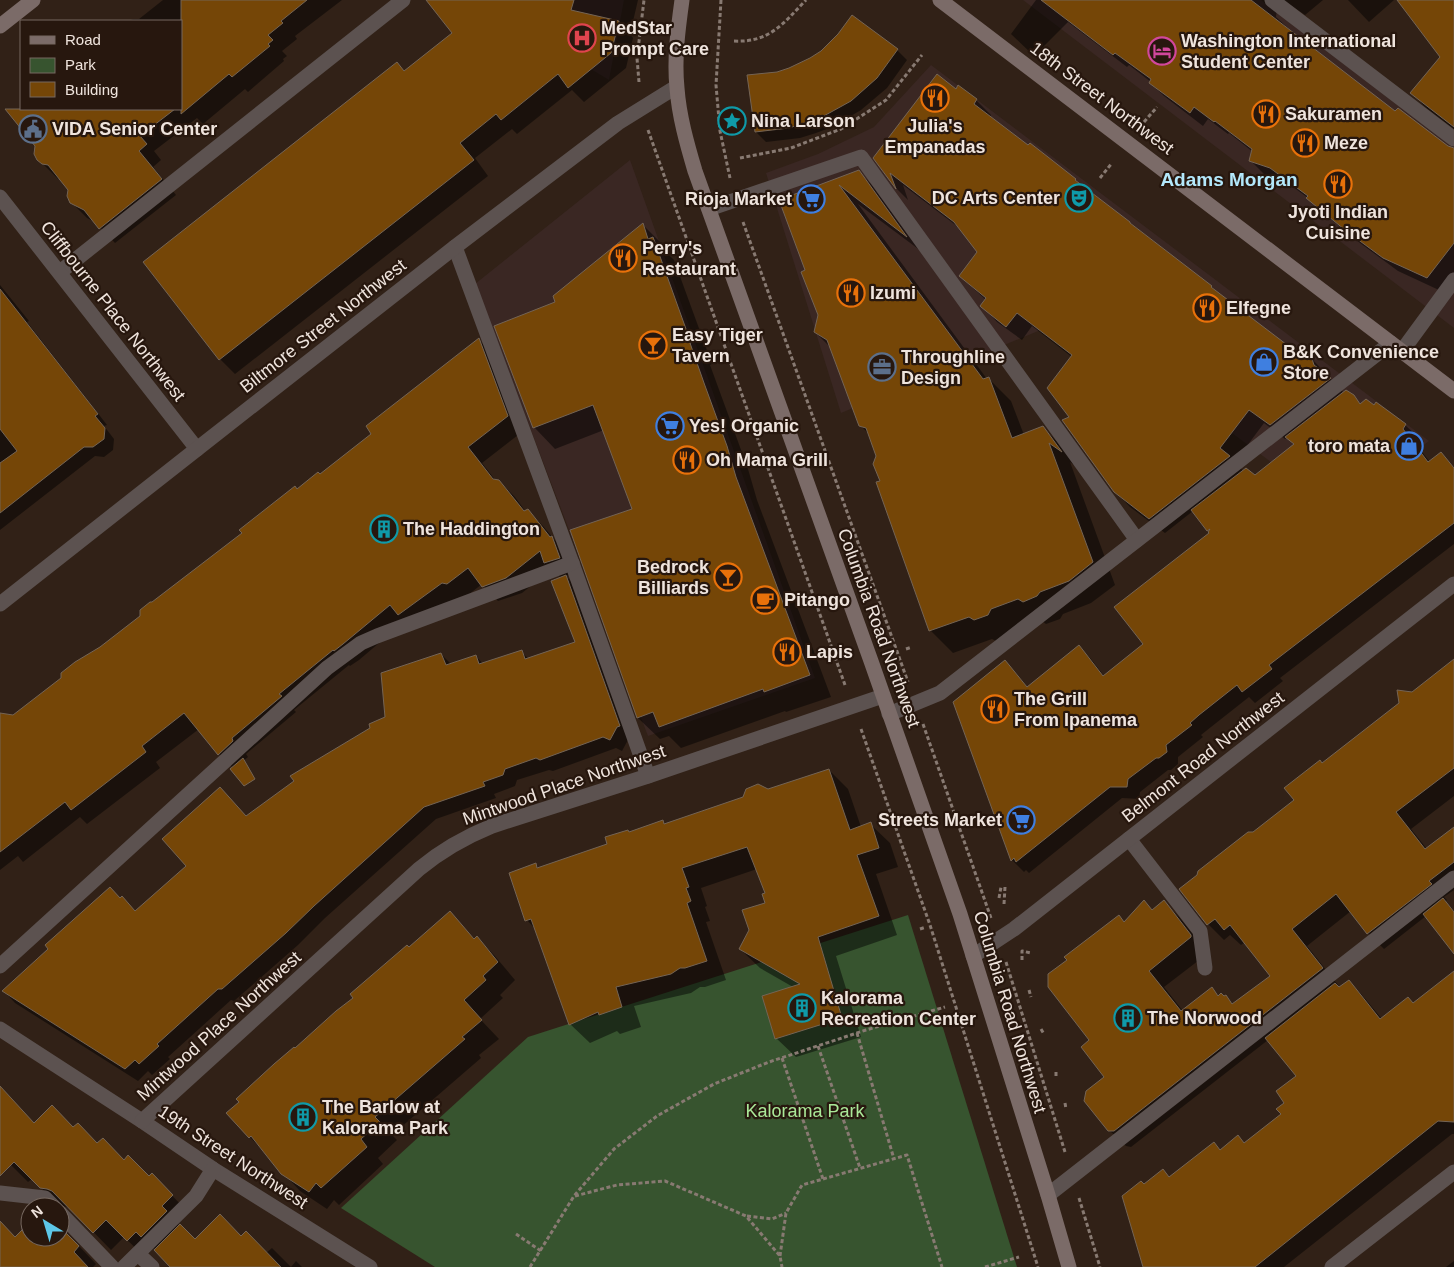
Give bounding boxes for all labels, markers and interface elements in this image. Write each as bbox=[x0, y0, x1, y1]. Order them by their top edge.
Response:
place label: MedStar Prompt Care bbox=[601, 18, 709, 59]
legend bbox=[20, 20, 182, 110]
hospital icon: MedStar Prompt Care bbox=[567, 23, 597, 53]
text: Road bbox=[65, 31, 101, 48]
place label: Washington International Student Center bbox=[1181, 31, 1396, 72]
hotel icon: Washington International Student Center bbox=[1147, 36, 1177, 66]
street label: 18th Street Northwest bbox=[1026, 38, 1178, 158]
text: Park bbox=[65, 56, 96, 73]
text: Building bbox=[65, 81, 118, 98]
restaurant icon: Julia's Empanadas bbox=[920, 83, 950, 113]
restaurant icon: Sakuramen bbox=[1251, 99, 1281, 129]
place label: Sakuramen bbox=[1285, 104, 1382, 124]
place icon: Nina Larson bbox=[717, 106, 747, 136]
place label: Nina Larson bbox=[751, 111, 855, 131]
public building icon: VIDA Senior Center bbox=[18, 114, 48, 144]
place label: Julia's Empanadas bbox=[884, 116, 986, 157]
place label: VIDA Senior Center bbox=[52, 119, 217, 139]
restaurant icon: Meze bbox=[1290, 128, 1320, 158]
place label: Meze bbox=[1324, 133, 1368, 153]
district label: Adams Morgan bbox=[1160, 169, 1298, 190]
restaurant icon: Jyoti Indian Cuisine bbox=[1323, 169, 1353, 199]
theatre icon: DC Arts Center bbox=[1064, 183, 1094, 213]
supermarket icon: Rioja Market bbox=[796, 184, 826, 214]
place label: DC Arts Center bbox=[932, 188, 1060, 208]
place label: Rioja Market bbox=[685, 189, 792, 209]
place label: Jyoti Indian Cuisine bbox=[1288, 202, 1388, 243]
street label: Cliffbourne Place Northwest bbox=[37, 217, 189, 405]
place label: Perry's Restaurant bbox=[642, 238, 736, 279]
restaurant icon: Perry's Restaurant bbox=[608, 243, 638, 273]
street label: Biltmore Street Northwest bbox=[236, 255, 410, 397]
restaurant icon: Izumi bbox=[836, 278, 866, 308]
place label: Izumi bbox=[870, 283, 916, 303]
restaurant icon: Elfegne bbox=[1192, 293, 1222, 323]
place label: Elfegne bbox=[1226, 298, 1291, 318]
place label: Easy Tiger Tavern bbox=[672, 325, 763, 366]
bar icon: Easy Tiger Tavern bbox=[638, 330, 668, 360]
place label: B&K Convenience Store bbox=[1283, 342, 1439, 383]
place label: Throughline Design bbox=[901, 347, 1005, 388]
shop icon: B&K Convenience Store bbox=[1249, 347, 1279, 377]
office icon: Throughline Design bbox=[867, 352, 897, 382]
supermarket icon: Yes! Organic bbox=[655, 411, 685, 441]
place label: Yes! Organic bbox=[689, 416, 799, 436]
shop icon: toro mata bbox=[1394, 431, 1424, 461]
place label: toro mata bbox=[1308, 436, 1391, 456]
restaurant icon: Oh Mama Grill bbox=[672, 445, 702, 475]
place label: Oh Mama Grill bbox=[706, 450, 828, 470]
building icon: The Haddington bbox=[369, 514, 399, 544]
place label: The Haddington bbox=[403, 519, 540, 539]
street label: Columbia Road Northwest bbox=[834, 526, 924, 730]
place label: Bedrock Billiards bbox=[637, 557, 710, 598]
bar icon: Bedrock Billiards bbox=[713, 562, 743, 592]
cafe icon: Pitango bbox=[750, 585, 780, 615]
place label: Pitango bbox=[784, 590, 850, 610]
restaurant icon: Lapis bbox=[772, 637, 802, 667]
place label: Lapis bbox=[806, 642, 853, 662]
street label: Belmont Road Northwest bbox=[1118, 688, 1288, 826]
place label: The Grill From Ipanema bbox=[1014, 689, 1138, 730]
restaurant icon: The Grill From Ipanema bbox=[980, 694, 1010, 724]
street label: Mintwood Place Northwest bbox=[460, 741, 668, 829]
supermarket icon: Streets Market bbox=[1006, 805, 1036, 835]
place label: Streets Market bbox=[878, 810, 1002, 830]
street label: Columbia Road Northwest bbox=[970, 909, 1050, 1115]
street label: Mintwood Place Northwest bbox=[133, 947, 305, 1105]
place label: Kalorama Recreation Center bbox=[821, 988, 976, 1029]
building icon: Kalorama Recreation Center bbox=[787, 993, 817, 1023]
building icon: The Norwood bbox=[1113, 1003, 1143, 1033]
place label: The Norwood bbox=[1147, 1008, 1262, 1028]
place label: The Barlow at Kalorama Park bbox=[322, 1097, 449, 1138]
street label: 19th Street Northwest bbox=[155, 1101, 311, 1213]
park label: Kalorama Park bbox=[745, 1101, 866, 1121]
building icon: The Barlow at Kalorama Park bbox=[288, 1102, 318, 1132]
north arrow bbox=[20, 1197, 70, 1247]
text: N bbox=[28, 1202, 46, 1221]

